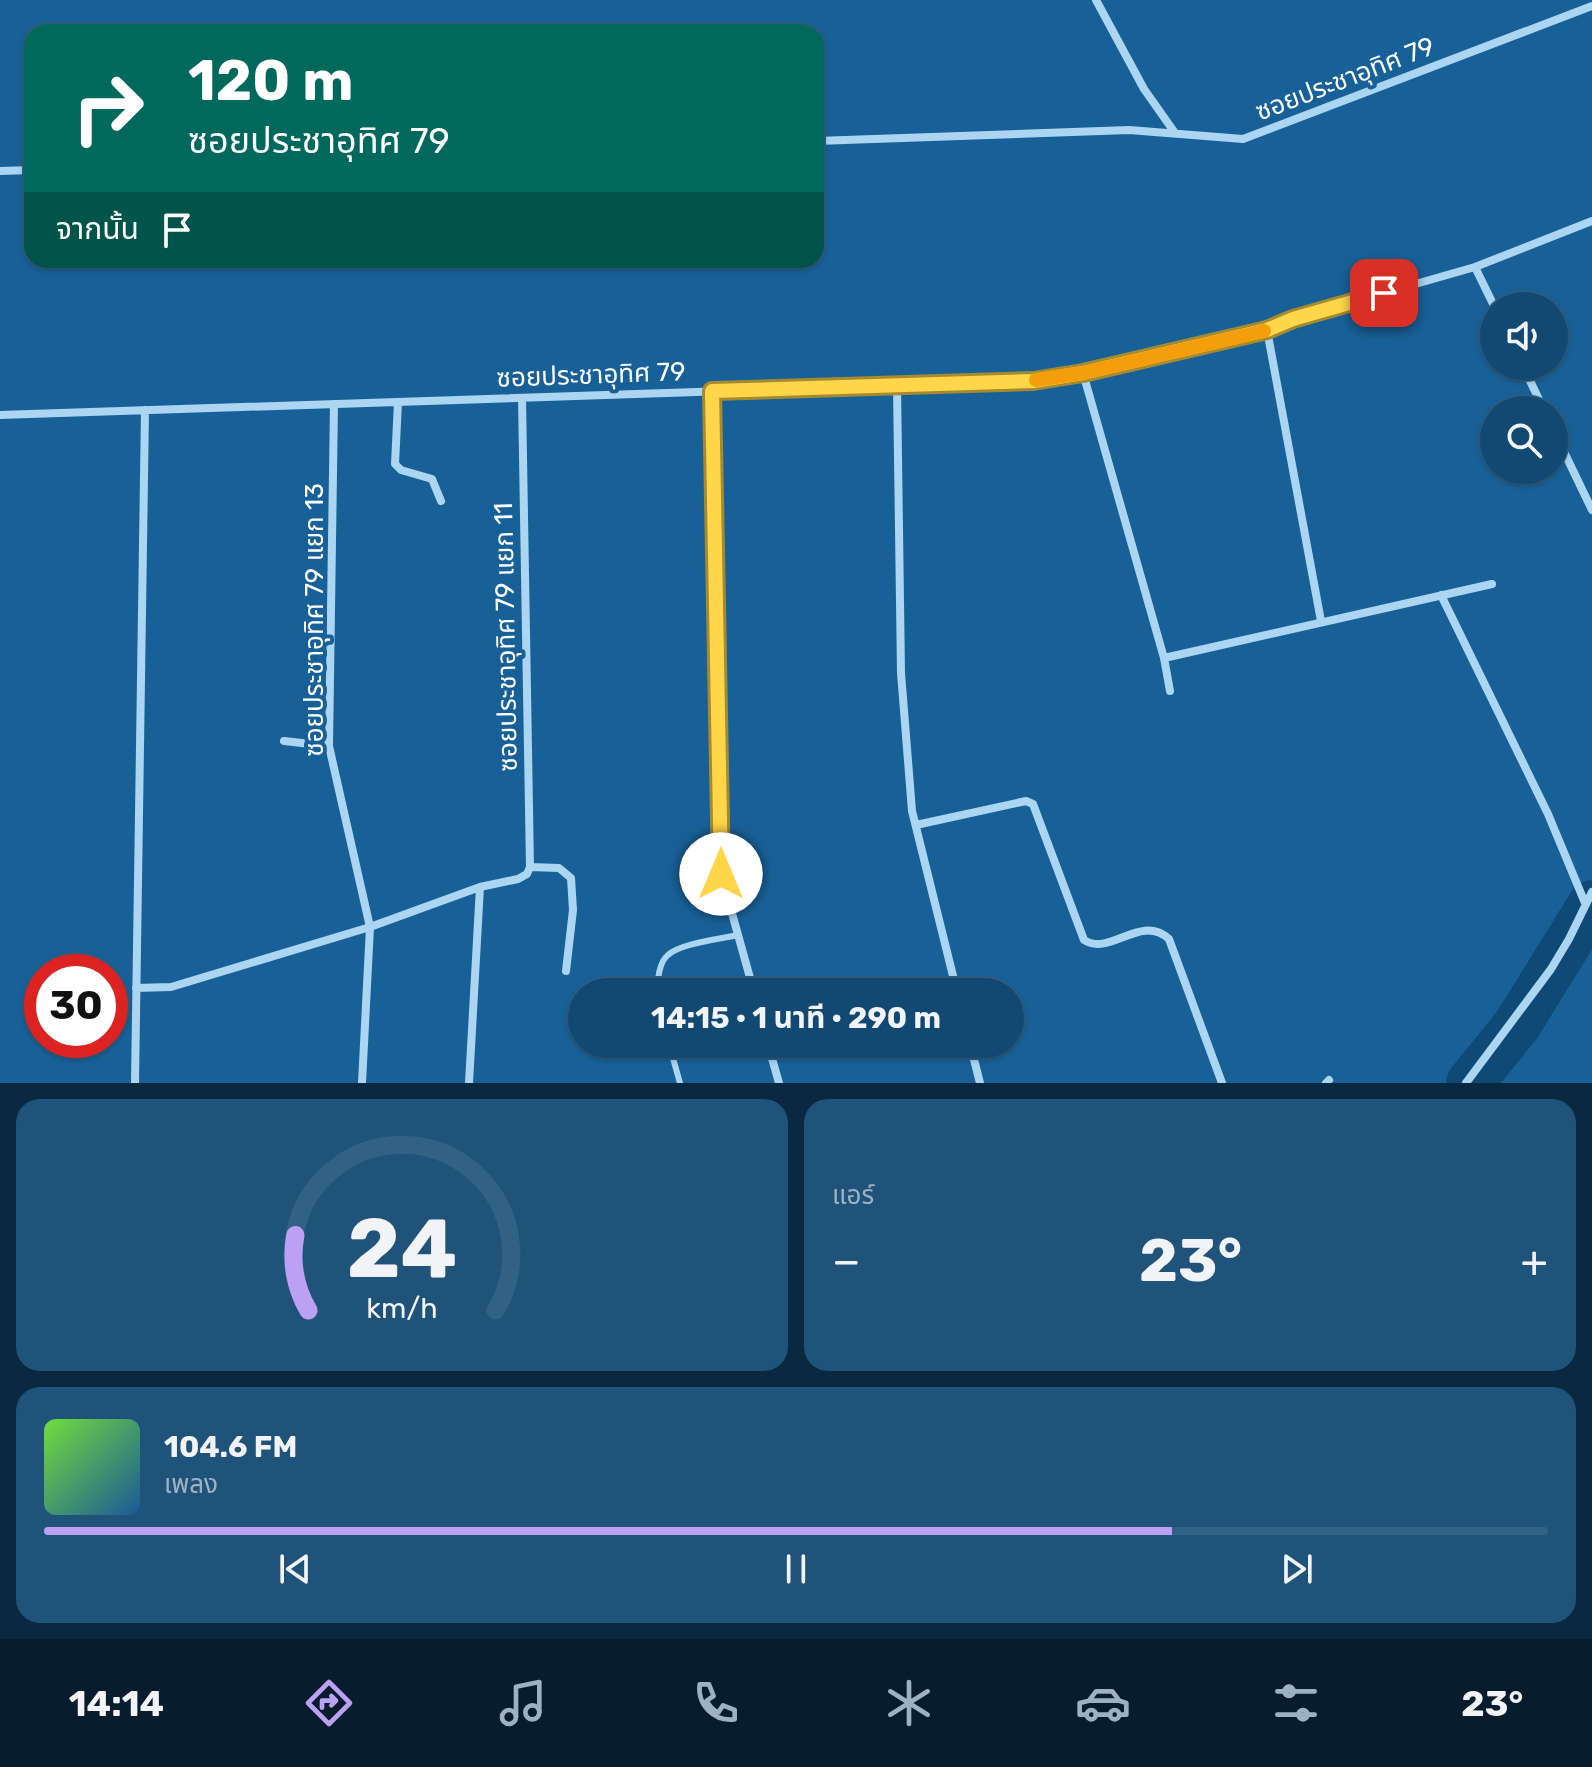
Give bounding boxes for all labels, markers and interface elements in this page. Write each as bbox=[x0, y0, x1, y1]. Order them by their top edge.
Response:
street label: ซอยประชาอุทิศ 79 bbox=[1251, 31, 1439, 127]
text: 120 m bbox=[188, 48, 354, 114]
icon: right bbox=[56, 56, 160, 160]
text: ซอยประชาอุทิศ 79 bbox=[188, 119, 450, 162]
icon: arrive bbox=[155, 208, 199, 252]
text: จากนั้น bbox=[56, 211, 139, 247]
pin bbox=[1350, 259, 1418, 327]
icon: arrive bbox=[1362, 271, 1406, 315]
map controls bbox=[1480, 292, 1568, 484]
button: sound bbox=[1480, 292, 1568, 380]
street label: ซอยประชาอุทิศ 79 bbox=[496, 356, 686, 394]
button: search bbox=[1480, 396, 1568, 484]
street label: ซอยประชาอุทิศ 79 แยก 13 bbox=[299, 483, 330, 757]
street label: ซอยประชาอุทิศ 79 แยก 11 bbox=[488, 502, 524, 772]
position arrow bbox=[679, 832, 763, 916]
speed limit sign: 30 bbox=[24, 954, 128, 1058]
text: 14:15 · 1 นาที · 290 m bbox=[651, 1000, 941, 1036]
text: แอร์ bbox=[832, 1180, 874, 1211]
text: 24 bbox=[347, 1199, 457, 1298]
text: 23° bbox=[1139, 1225, 1242, 1296]
text: − bbox=[832, 1235, 861, 1287]
text: + bbox=[1521, 1235, 1548, 1287]
text: km/h bbox=[366, 1291, 438, 1325]
text: 104.6 FM bbox=[164, 1429, 297, 1465]
text: เพลง bbox=[164, 1469, 218, 1500]
icon: previous bbox=[273, 1547, 317, 1591]
icon: pause bbox=[774, 1547, 818, 1591]
icon: next bbox=[1275, 1547, 1319, 1591]
icon: directions bbox=[301, 1675, 357, 1731]
icon: music bbox=[495, 1675, 551, 1731]
icon: phone bbox=[688, 1675, 744, 1731]
icon: climate bbox=[881, 1675, 937, 1731]
icon: car bbox=[1075, 1675, 1131, 1731]
icon: filters bbox=[1268, 1675, 1324, 1731]
text: 14:14 bbox=[69, 1682, 164, 1725]
text: 23° bbox=[1461, 1682, 1523, 1725]

